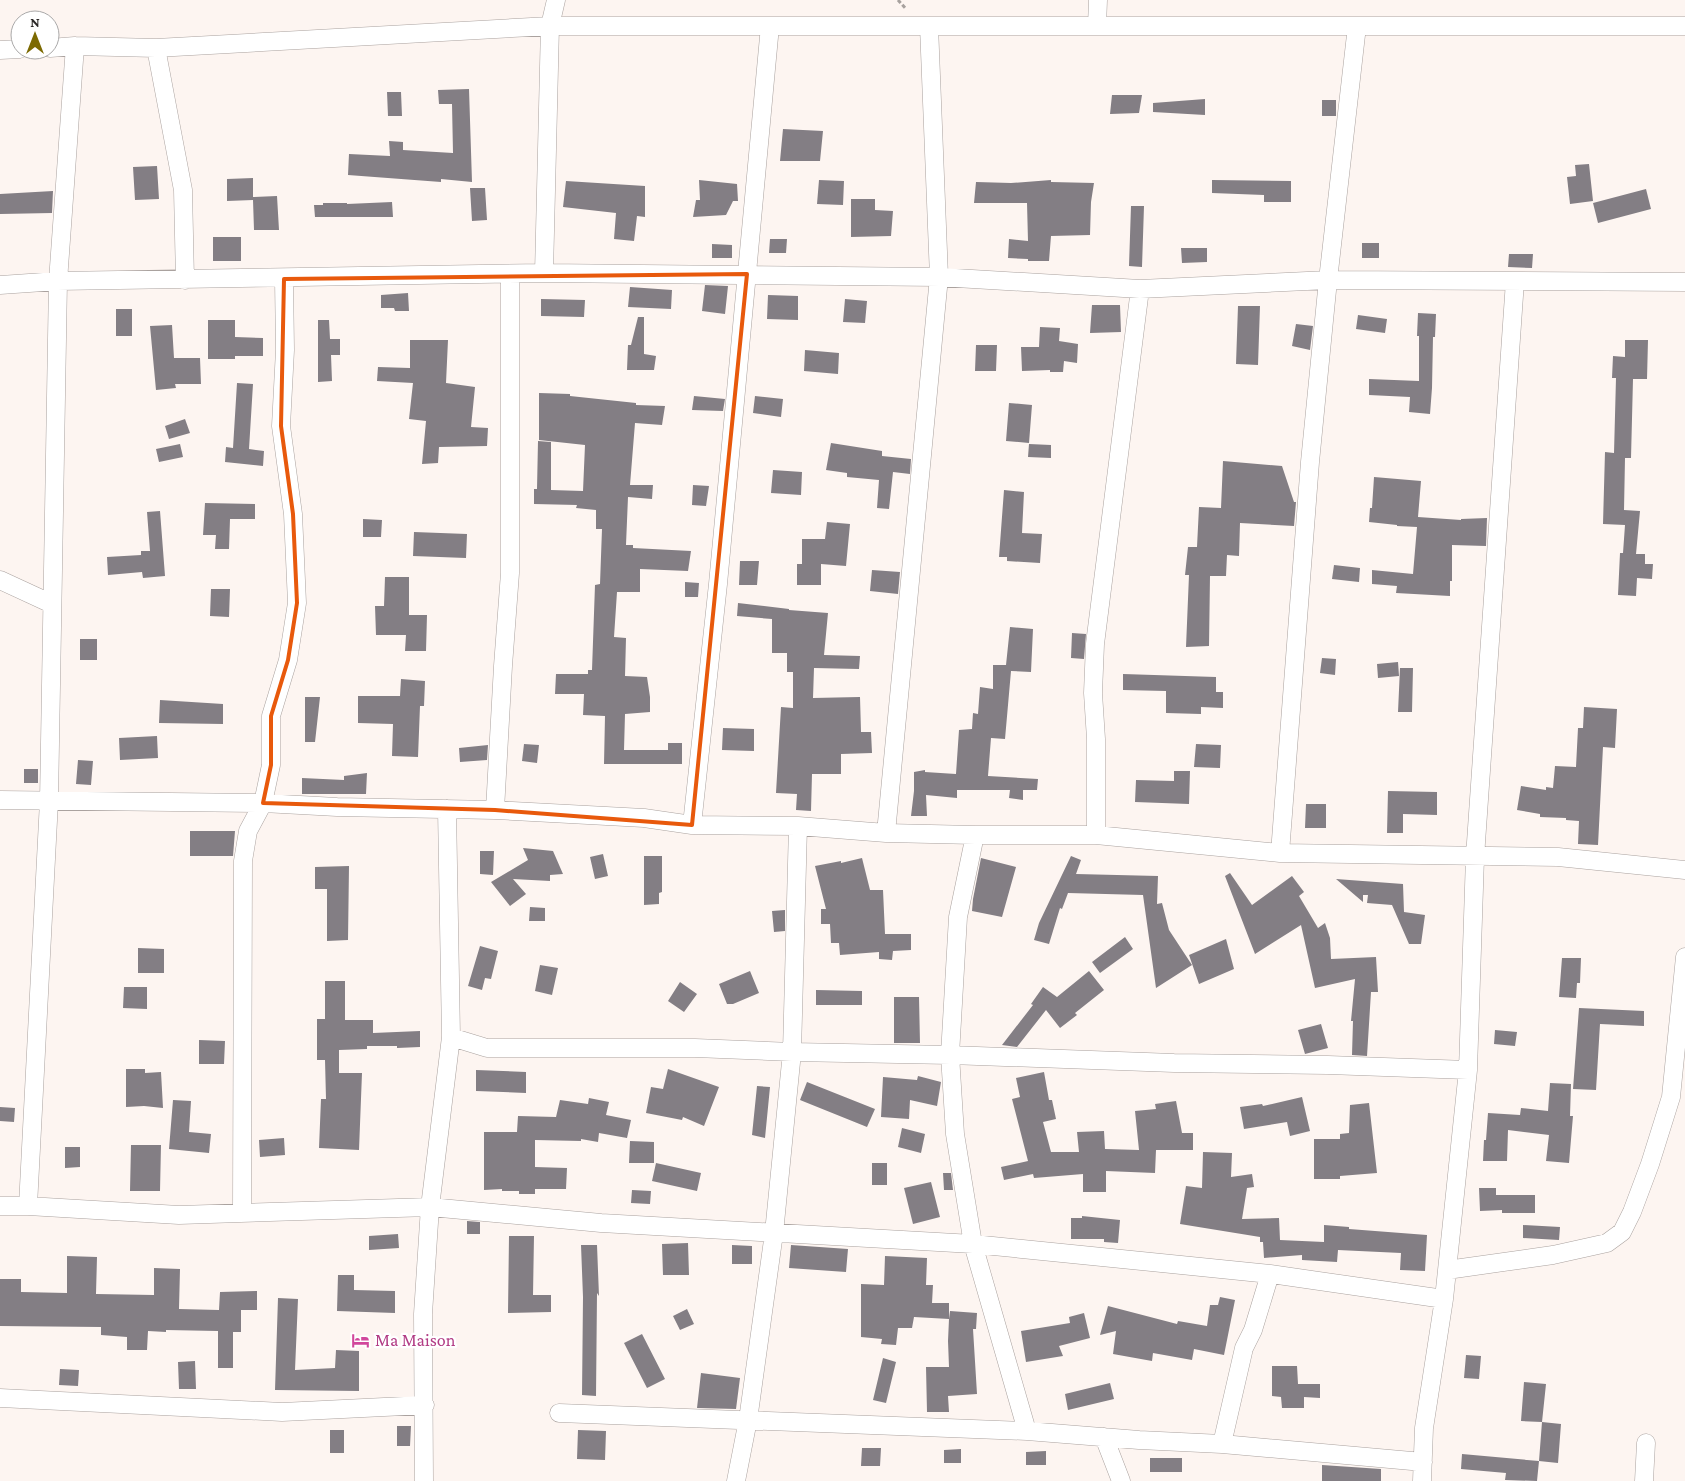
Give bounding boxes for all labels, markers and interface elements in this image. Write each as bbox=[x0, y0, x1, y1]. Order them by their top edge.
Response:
north arrow bbox=[10, 10, 60, 60]
text: N bbox=[30, 14, 40, 30]
hotel icon: Ma Maison bbox=[351, 1330, 371, 1350]
place label: Ma Maison bbox=[375, 1330, 456, 1350]

